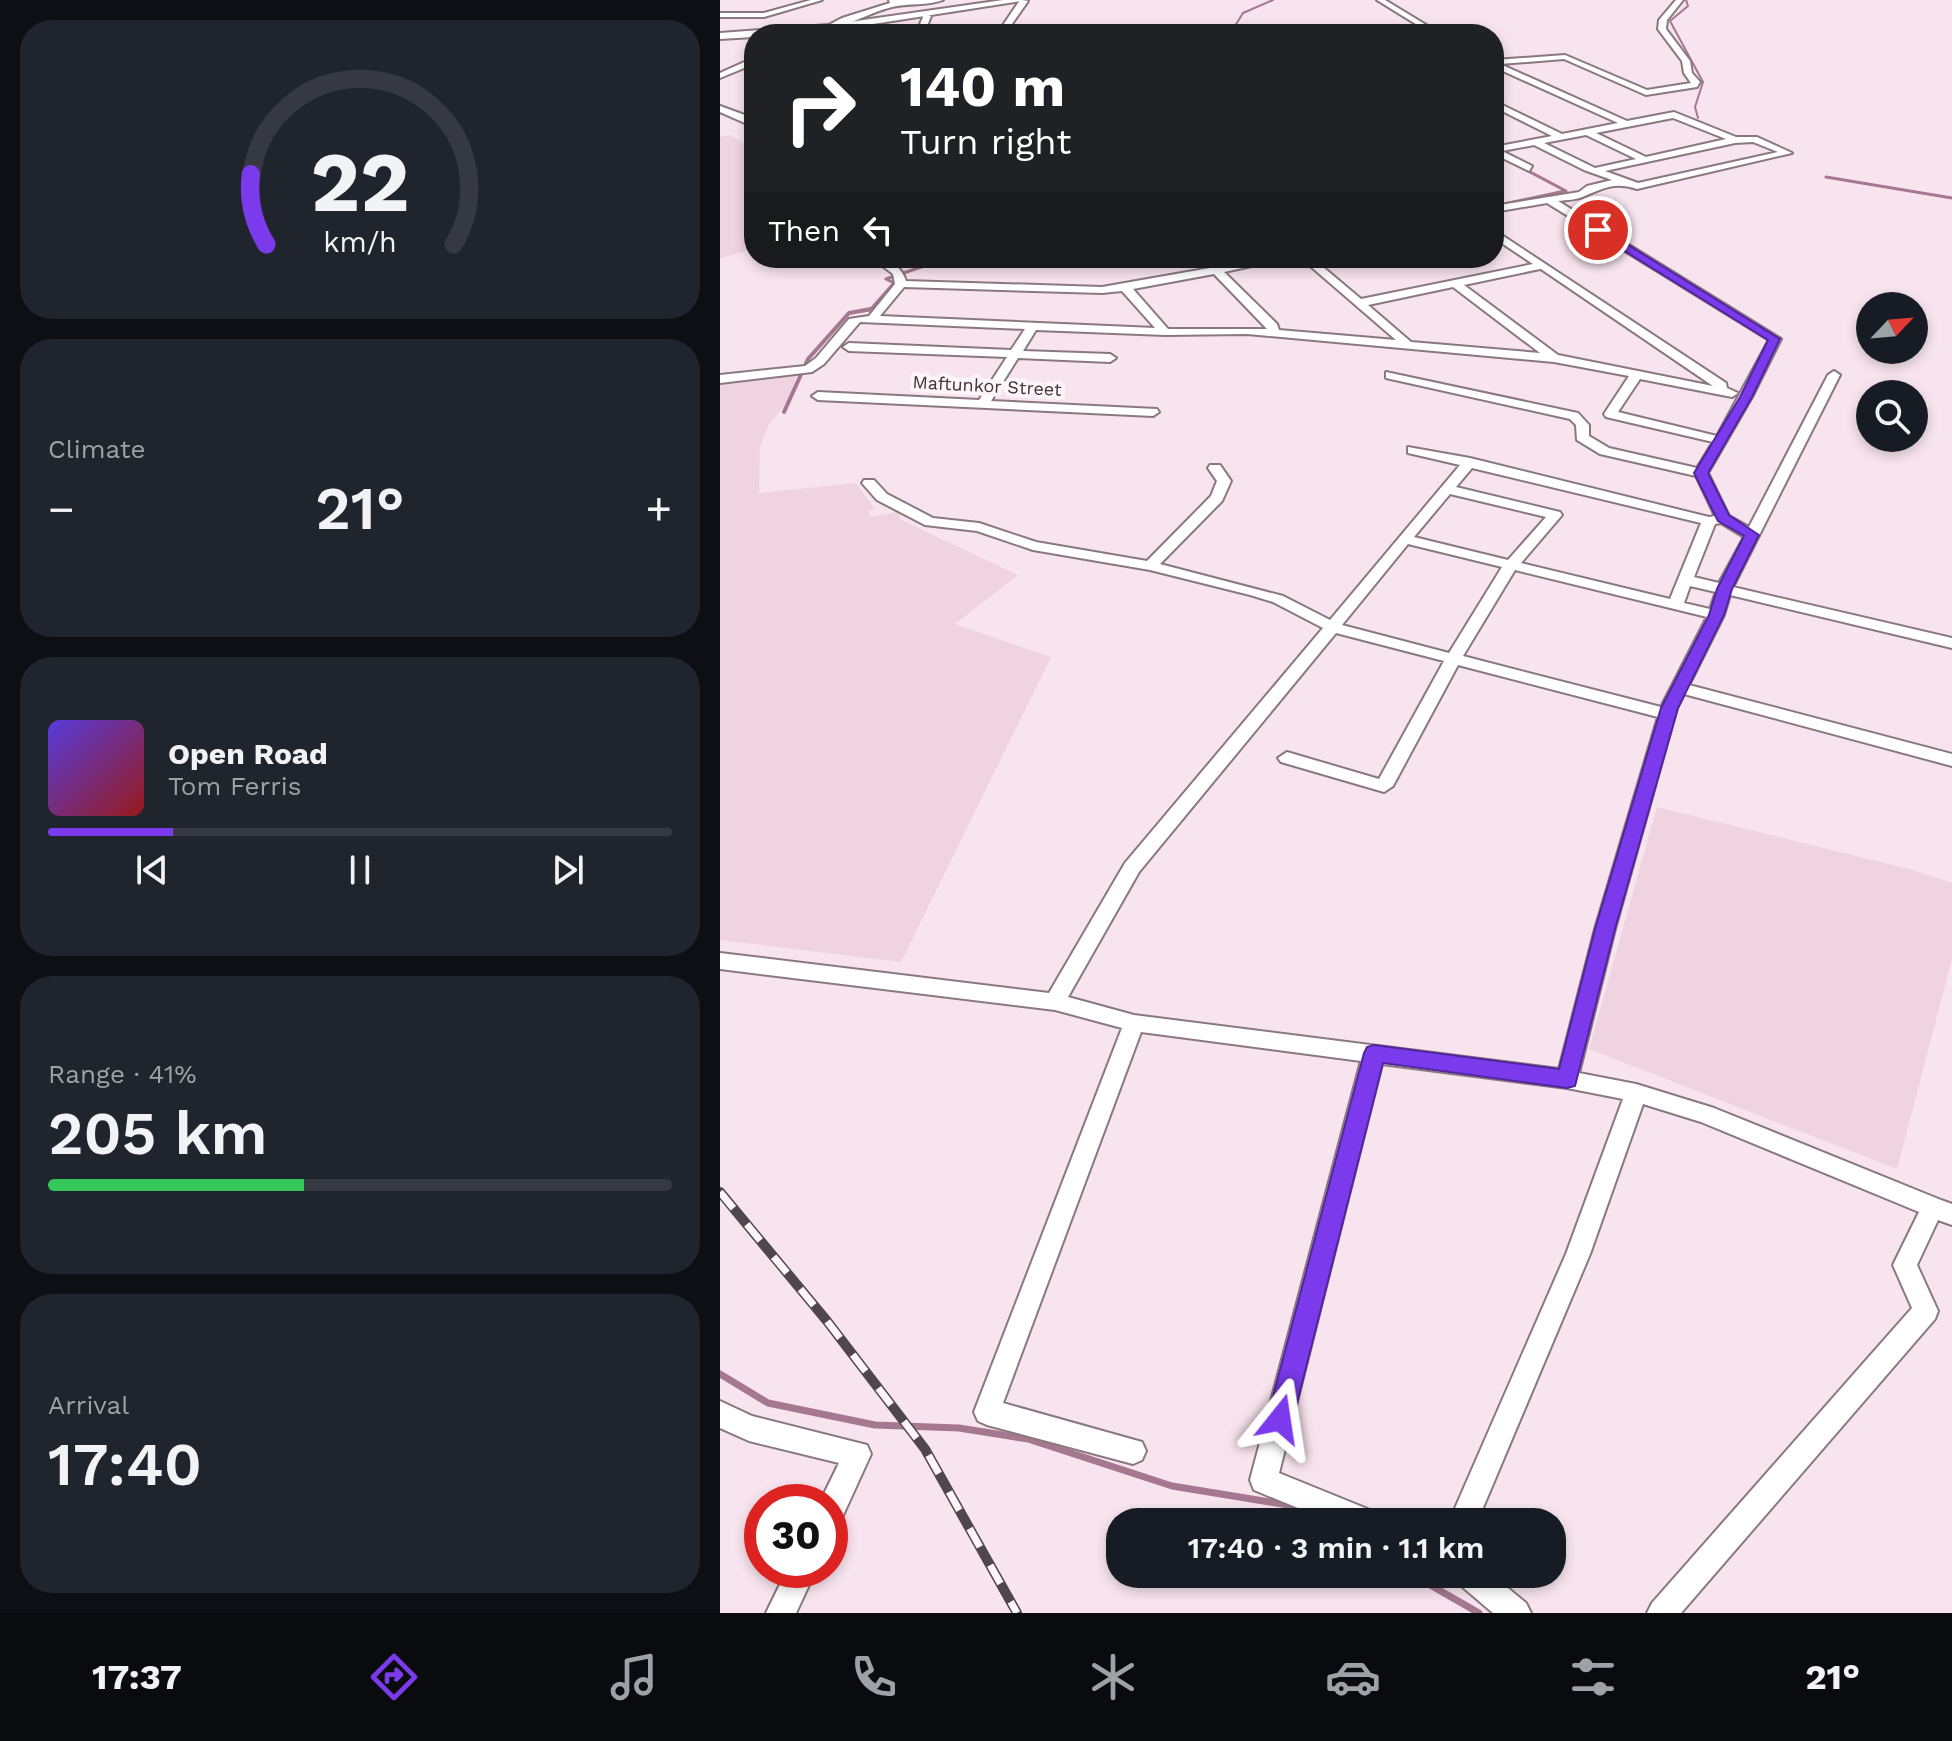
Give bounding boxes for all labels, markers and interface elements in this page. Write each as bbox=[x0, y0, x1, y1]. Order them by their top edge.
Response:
text: 140 m bbox=[900, 54, 1065, 120]
icon: right bbox=[768, 56, 872, 160]
text: Turn right bbox=[900, 121, 1071, 163]
text: 22 bbox=[310, 134, 410, 231]
pin bbox=[1564, 196, 1632, 264]
icon: left bbox=[856, 208, 900, 252]
icon: arrive bbox=[1576, 208, 1620, 252]
text: Then bbox=[768, 213, 840, 248]
text: km/h bbox=[323, 225, 397, 259]
north arrow bbox=[1856, 292, 1928, 364]
map controls bbox=[1856, 292, 1928, 452]
street label: Maftunkor Street bbox=[912, 371, 1063, 400]
button: search bbox=[1856, 380, 1928, 452]
text: Climate bbox=[48, 434, 146, 464]
text: 21° bbox=[315, 473, 405, 544]
text: − bbox=[48, 483, 75, 535]
text: + bbox=[645, 483, 672, 535]
text: Open Road bbox=[168, 736, 328, 771]
text: Tom Ferris bbox=[168, 771, 301, 801]
icon: previous bbox=[130, 848, 174, 892]
icon: pause bbox=[338, 848, 382, 892]
icon: next bbox=[546, 848, 590, 892]
text: Range · 41% bbox=[48, 1059, 196, 1089]
text: 205 km bbox=[48, 1098, 268, 1169]
position arrow bbox=[1238, 1377, 1322, 1461]
text: Arrival bbox=[48, 1390, 129, 1420]
text: 17:40 bbox=[48, 1429, 202, 1500]
speed limit sign: 30 bbox=[744, 1484, 848, 1588]
text: 17:40 · 3 min · 1.1 km bbox=[1188, 1530, 1484, 1565]
icon: directions bbox=[366, 1649, 422, 1705]
icon: music bbox=[606, 1649, 662, 1705]
icon: phone bbox=[846, 1649, 902, 1705]
icon: climate bbox=[1085, 1649, 1141, 1705]
icon: car bbox=[1325, 1649, 1381, 1705]
icon: filters bbox=[1565, 1649, 1621, 1705]
text: 17:37 bbox=[92, 1656, 182, 1698]
text: 21° bbox=[1805, 1656, 1860, 1698]

